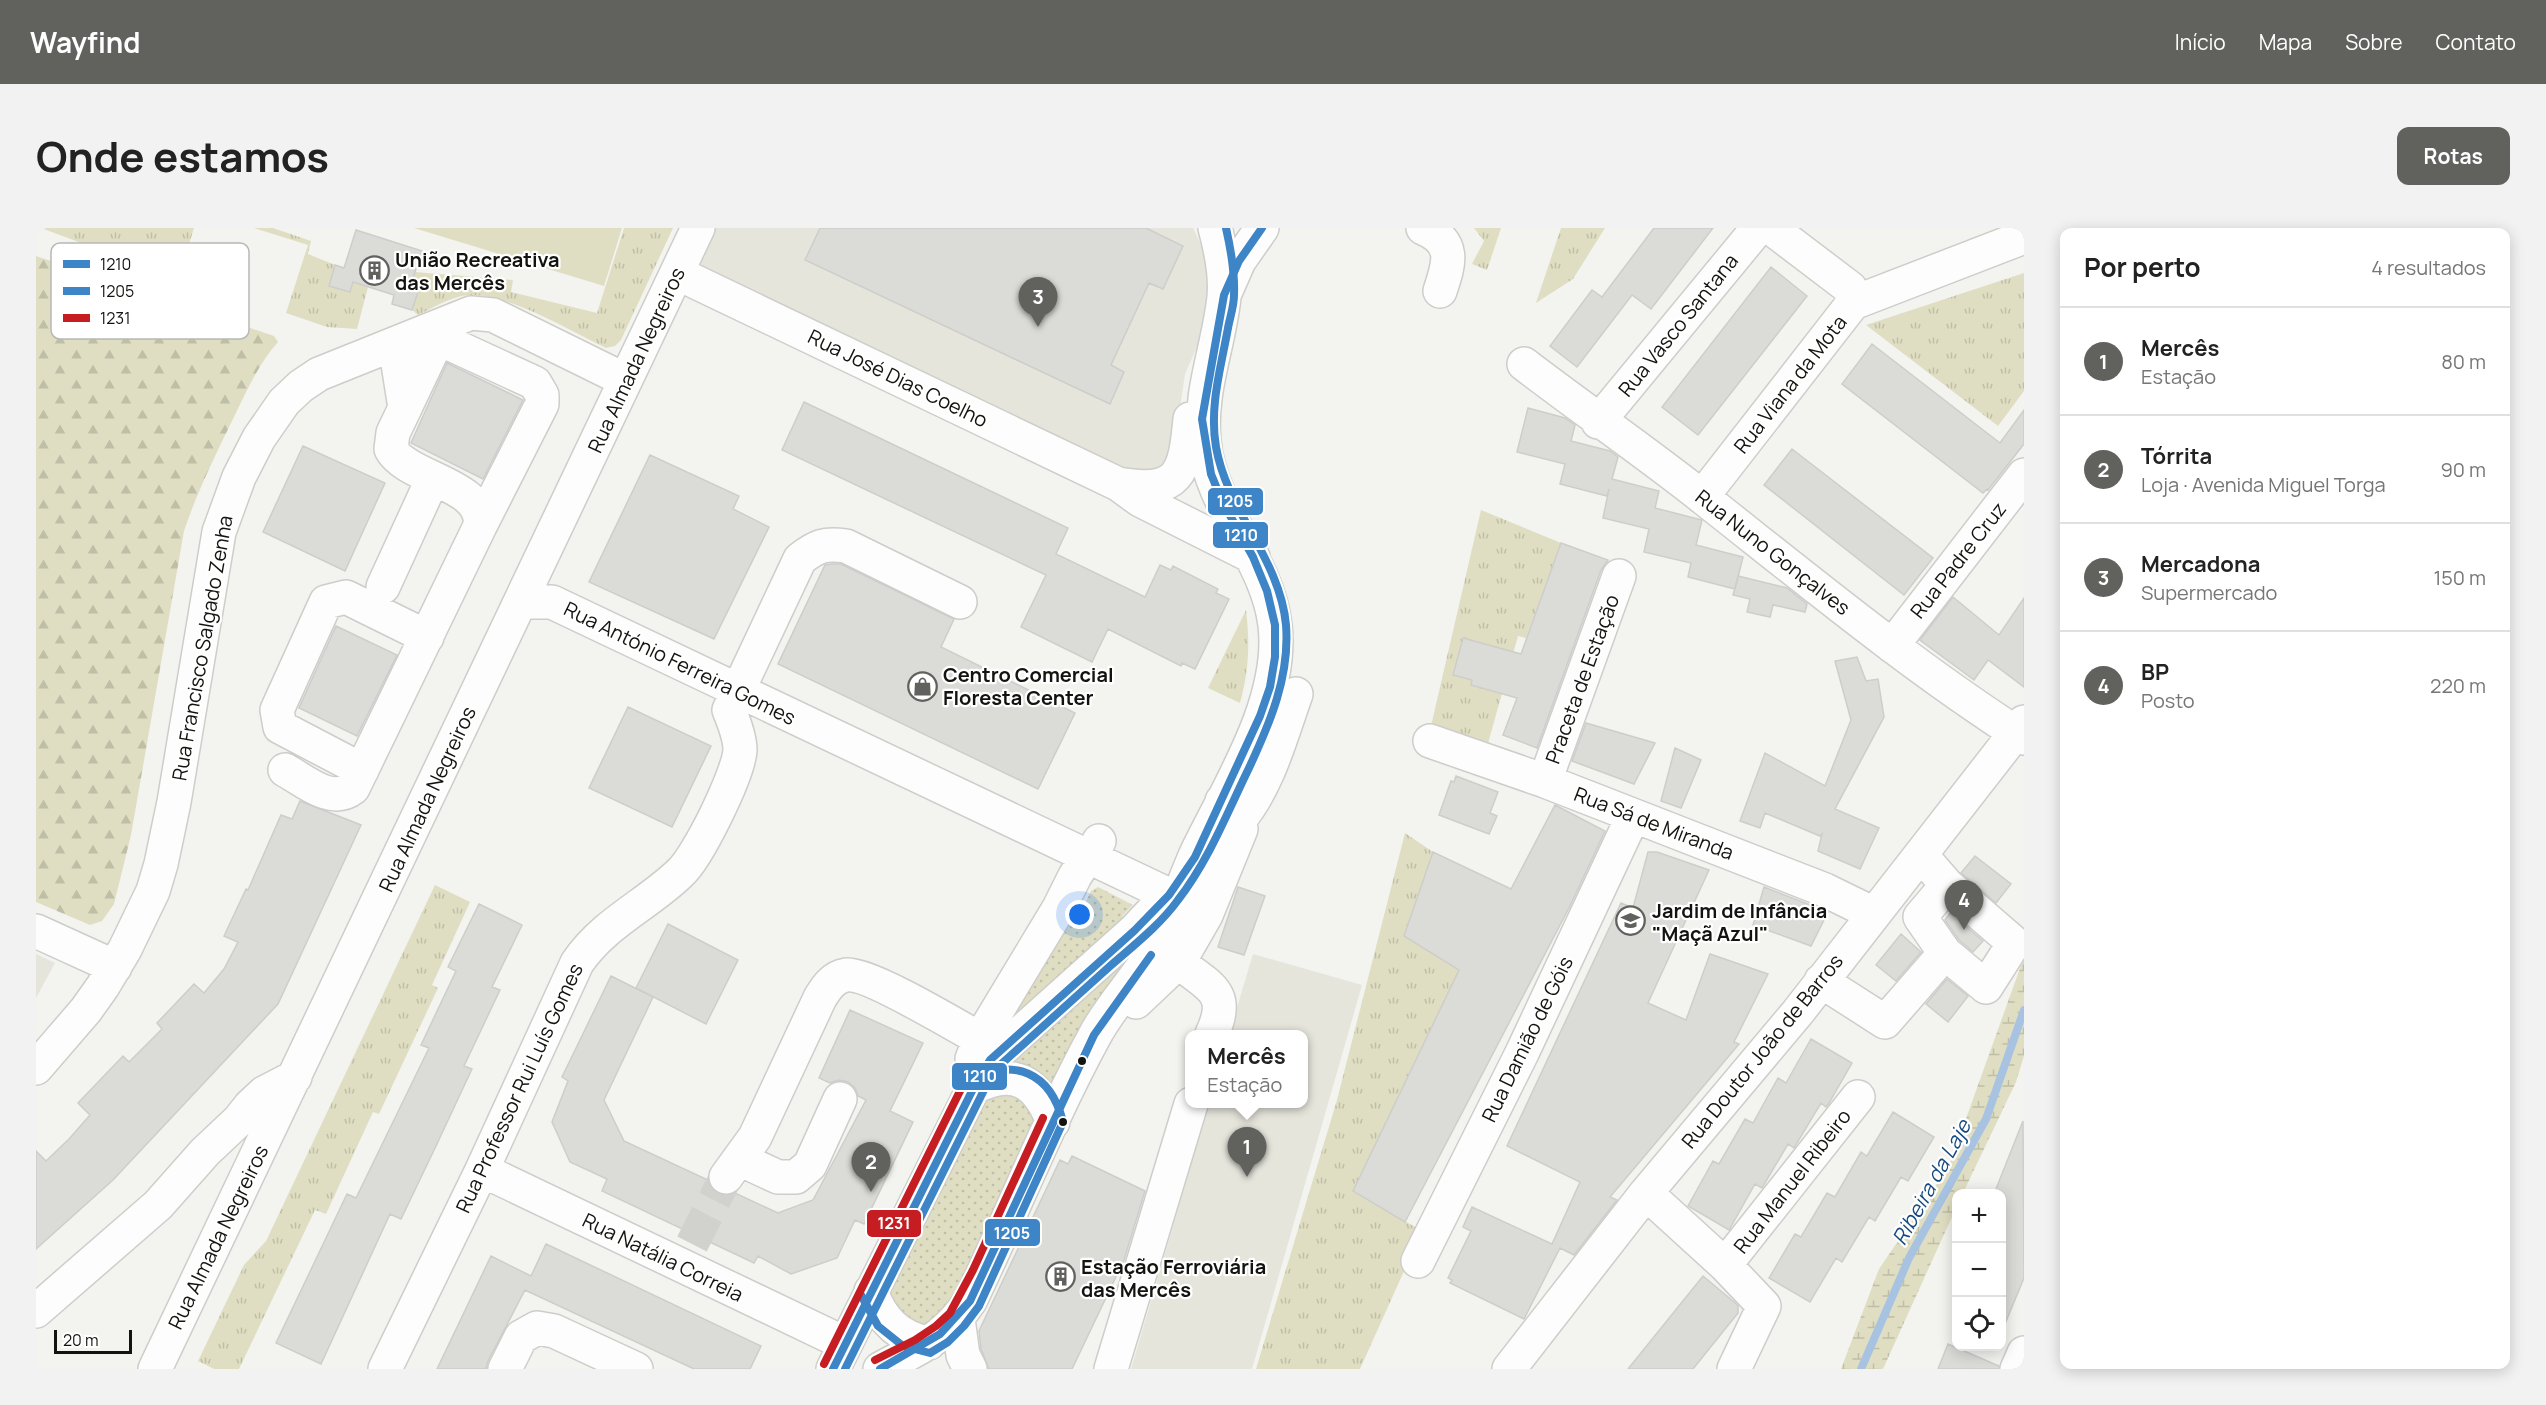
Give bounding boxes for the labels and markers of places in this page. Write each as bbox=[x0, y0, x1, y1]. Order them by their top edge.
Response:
place label: União Recreativa das Mercês bbox=[395, 246, 560, 296]
building icon: União Recreativa das Mercês bbox=[358, 254, 390, 286]
pin: 3 bbox=[1018, 278, 1058, 327]
place label: Centro Comercial Floresta Center bbox=[943, 661, 1114, 711]
shop icon: Centro Comercial Floresta Center bbox=[906, 670, 938, 702]
pin: 4 bbox=[1944, 880, 1984, 930]
place label: Jardim de Infância "Maçã Azul" bbox=[1652, 897, 1827, 947]
school or university icon: Jardim de Infância "Maçã Azul" bbox=[1615, 905, 1647, 937]
unlabelled marker bbox=[1076, 1055, 1088, 1067]
unlabelled marker bbox=[1057, 1116, 1069, 1128]
pin: 1 bbox=[1228, 1128, 1266, 1177]
pin: 2 bbox=[852, 1142, 890, 1192]
place label: Estação Ferroviária das Mercês bbox=[1081, 1253, 1266, 1303]
building icon: Estação Ferroviária das Mercês bbox=[1044, 1261, 1076, 1293]

